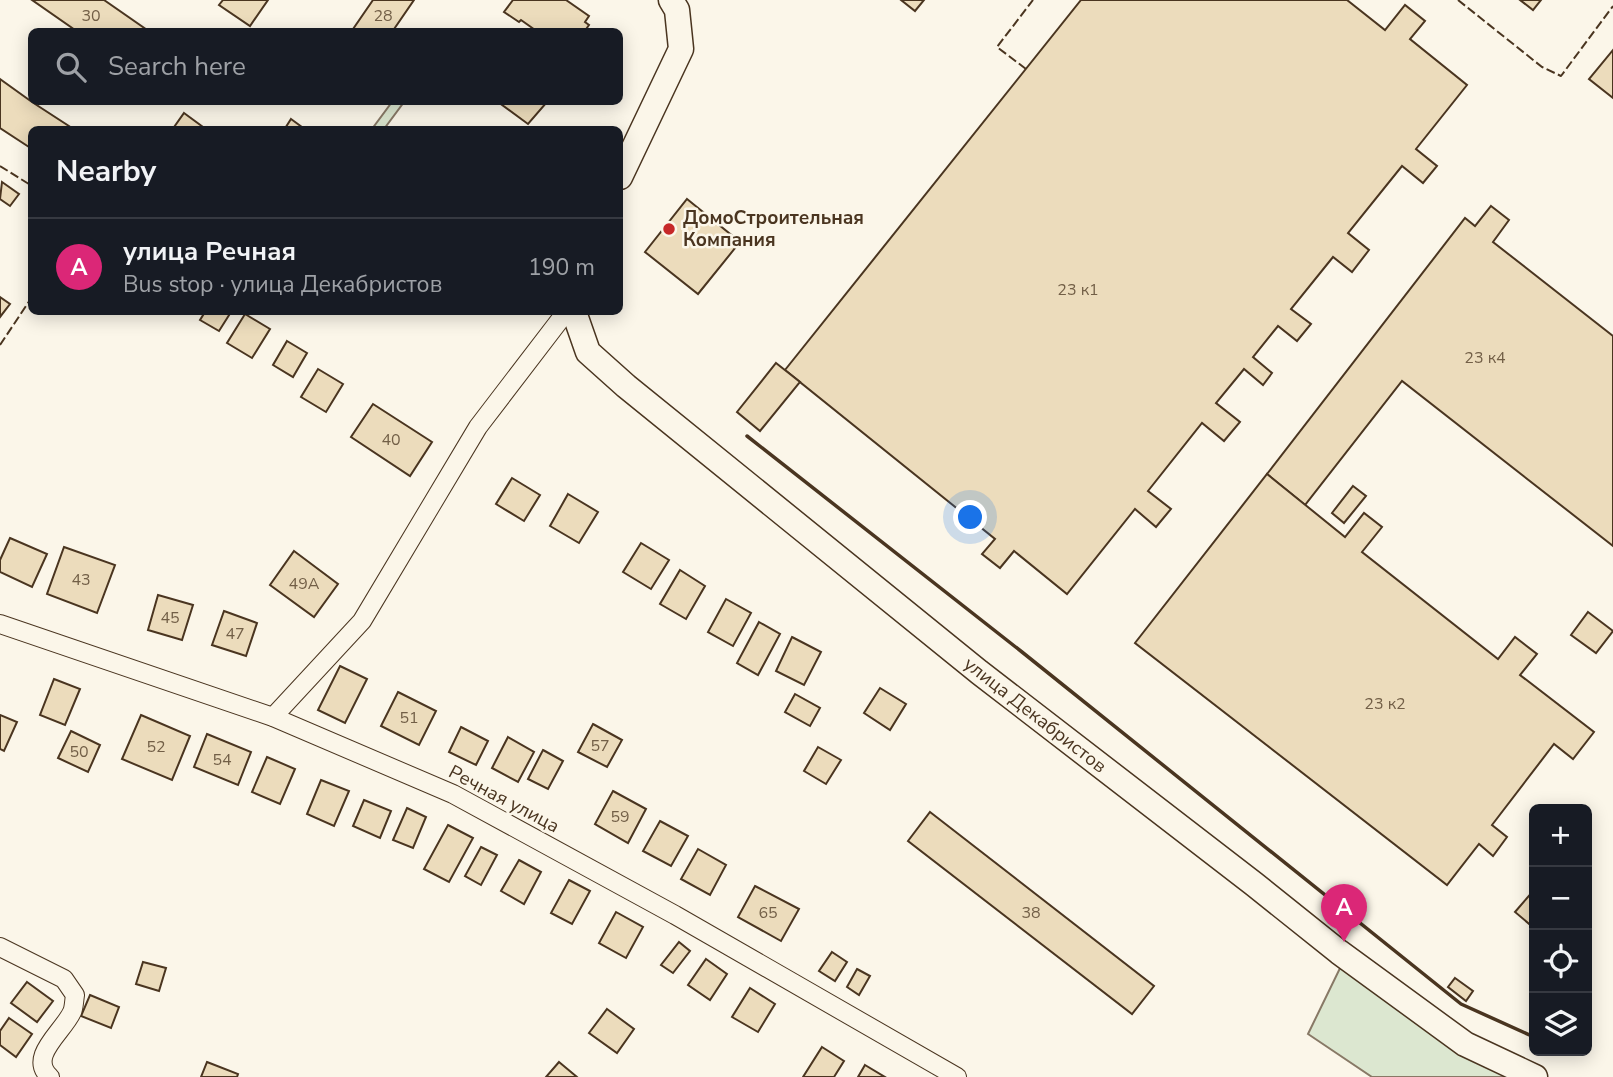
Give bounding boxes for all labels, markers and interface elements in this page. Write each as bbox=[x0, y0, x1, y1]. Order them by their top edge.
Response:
house number: 30 bbox=[81, 5, 101, 27]
house number: 28 bbox=[373, 5, 393, 27]
search box bbox=[28, 28, 623, 105]
icon: search bbox=[52, 48, 90, 86]
text: Search here bbox=[108, 49, 246, 84]
text: Nearby bbox=[56, 151, 156, 192]
place label: ДомоСтроительная Компания bbox=[683, 205, 864, 253]
marker: ДомоСтроительная Компания bbox=[661, 221, 677, 237]
text: улица Речная bbox=[123, 234, 296, 269]
text: A bbox=[70, 252, 88, 283]
text: 190 m bbox=[528, 252, 595, 283]
text: Bus stop · улица Декабристов bbox=[123, 269, 442, 300]
house number: 23 к1 bbox=[1057, 279, 1099, 301]
house number: 23 к4 bbox=[1464, 347, 1506, 369]
house number: 40 bbox=[381, 429, 401, 451]
your location bbox=[953, 500, 987, 534]
house number: 43 bbox=[71, 569, 91, 591]
house number: 49А bbox=[289, 573, 320, 595]
house number: 45 bbox=[160, 607, 180, 629]
house number: 47 bbox=[225, 623, 245, 645]
street label: улица Декабристов bbox=[958, 651, 1112, 779]
house number: 23 к2 bbox=[1364, 693, 1406, 715]
house number: 51 bbox=[399, 707, 419, 729]
house number: 57 bbox=[590, 735, 610, 757]
house number: 52 bbox=[146, 736, 166, 758]
house number: 50 bbox=[69, 741, 89, 763]
house number: 54 bbox=[212, 749, 232, 771]
street label: Речная улица bbox=[444, 759, 564, 839]
map controls bbox=[1529, 804, 1592, 1056]
button: + bbox=[1529, 804, 1592, 867]
house number: 59 bbox=[610, 806, 630, 828]
button: − bbox=[1529, 867, 1592, 930]
pin: A bbox=[1321, 884, 1367, 942]
house number: 65 bbox=[758, 902, 778, 924]
house number: 38 bbox=[1021, 902, 1041, 924]
button: locate bbox=[1529, 930, 1592, 993]
button: layers bbox=[1529, 993, 1592, 1056]

